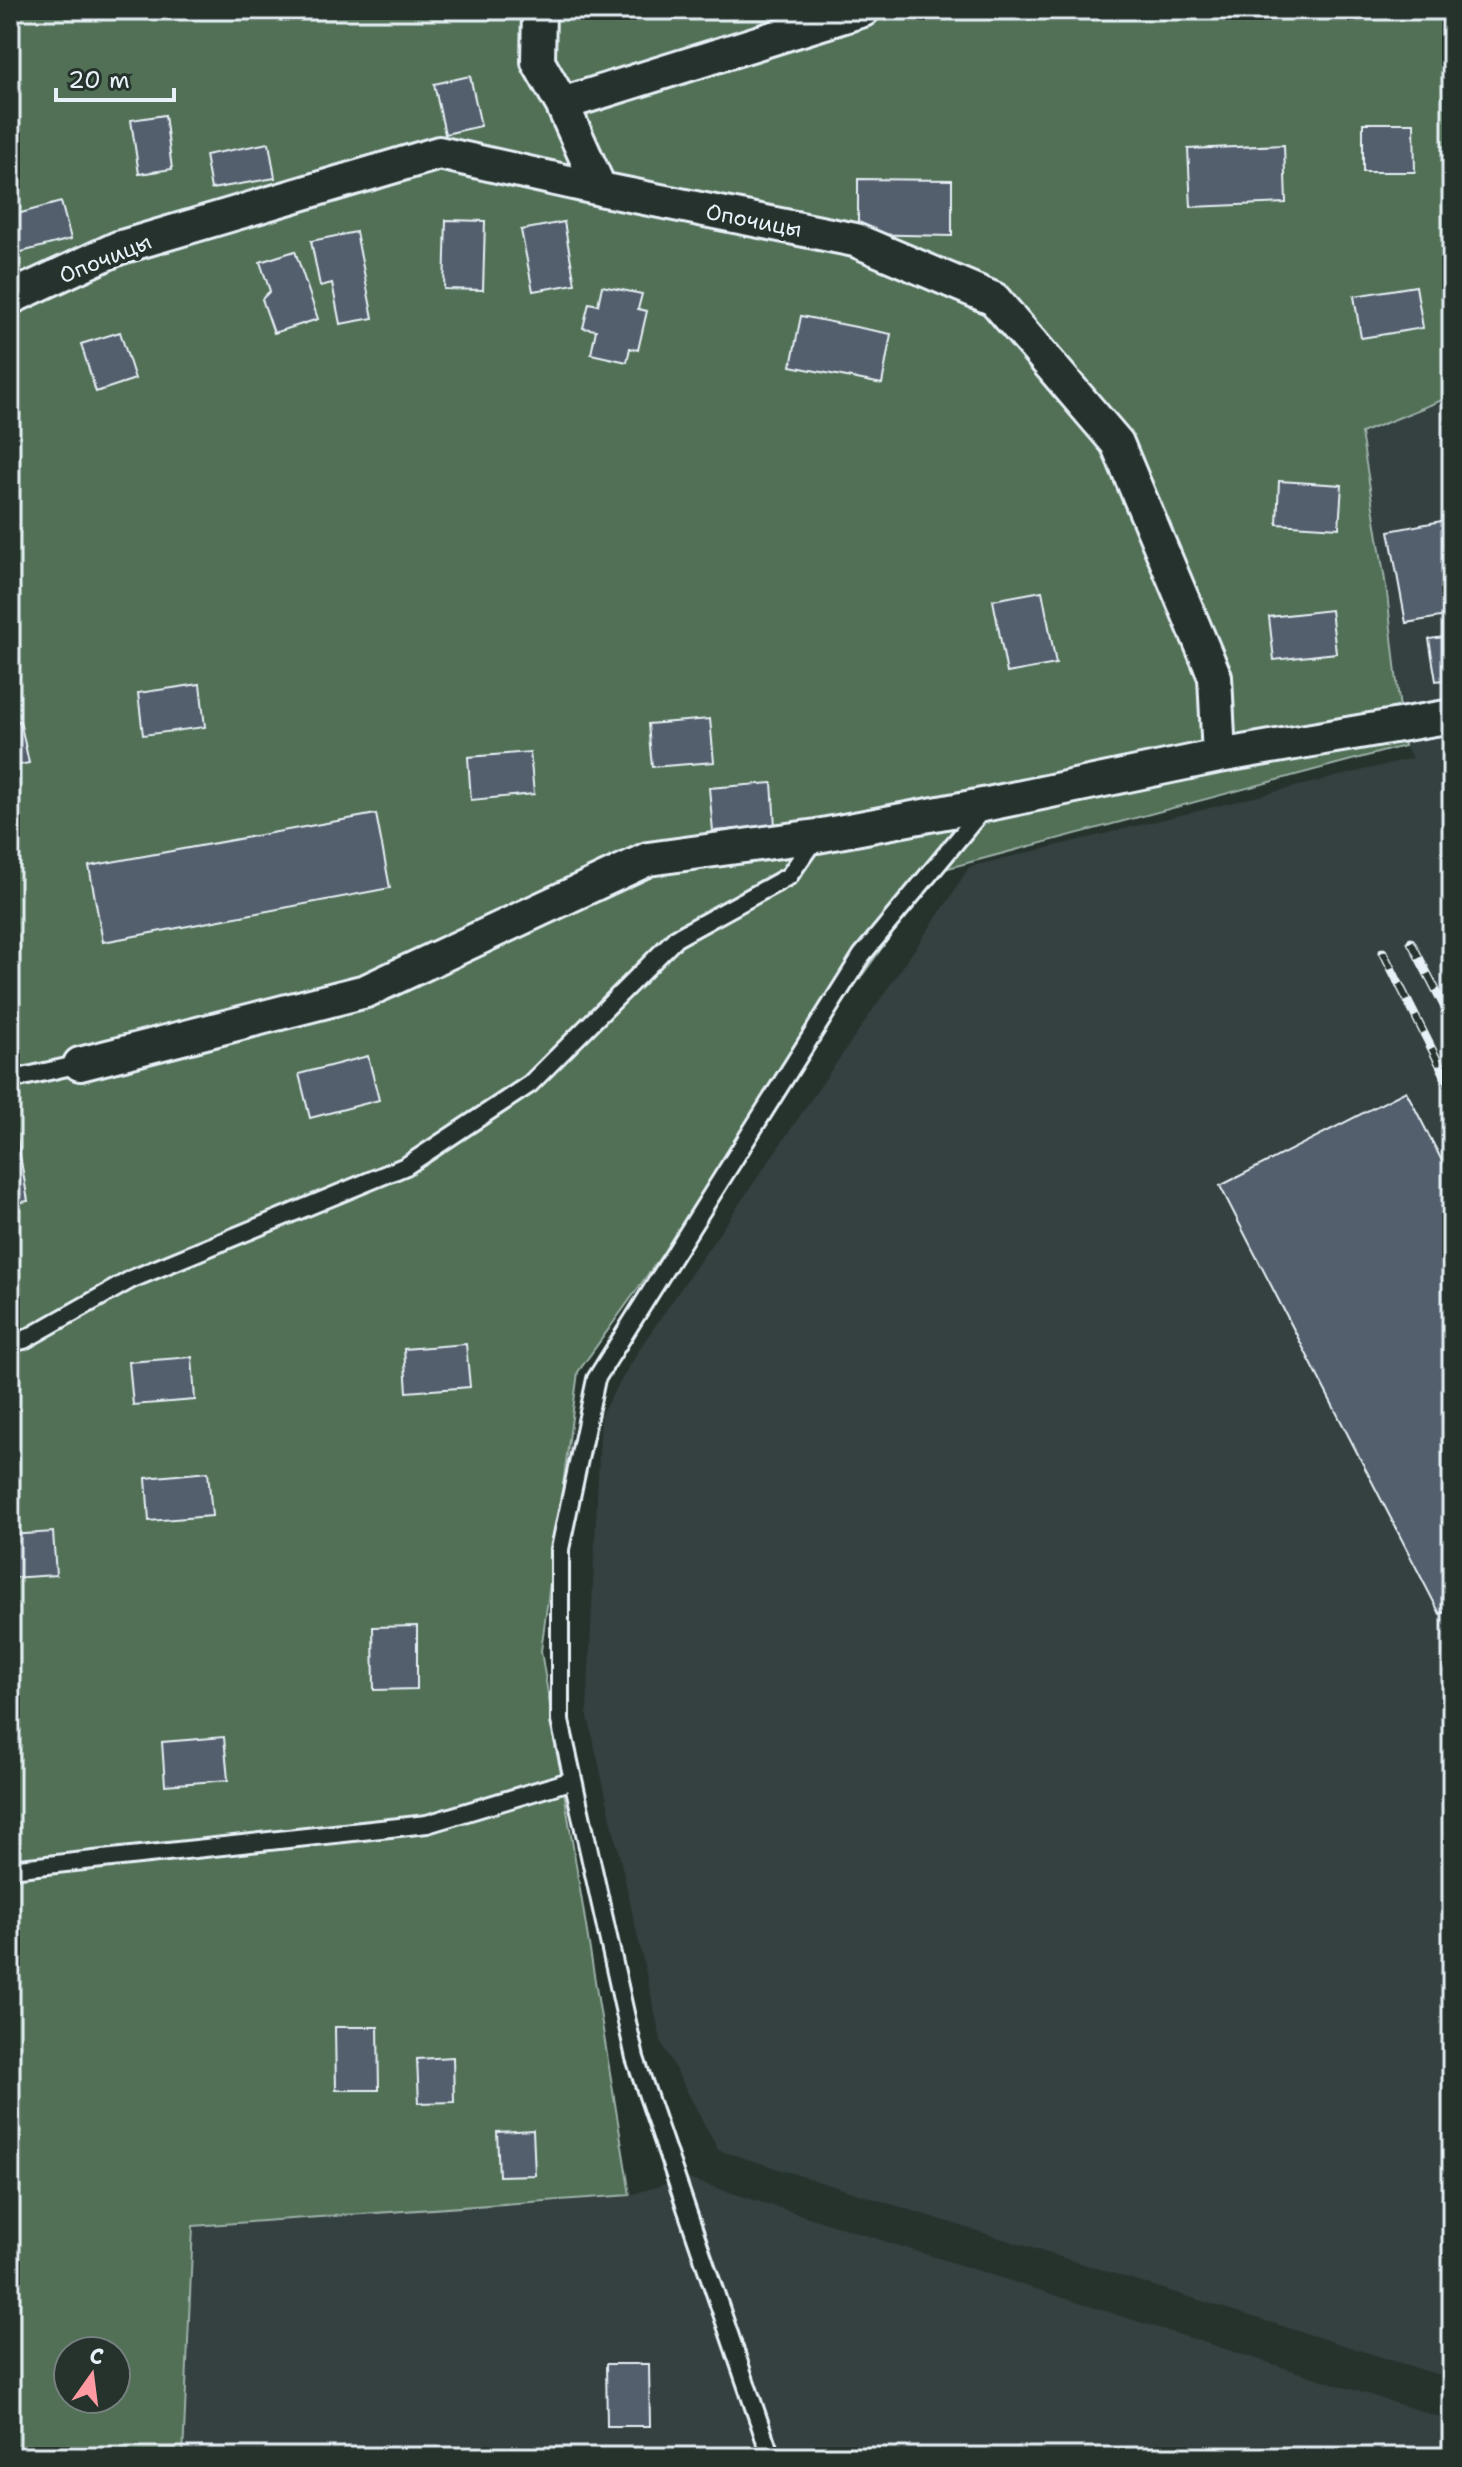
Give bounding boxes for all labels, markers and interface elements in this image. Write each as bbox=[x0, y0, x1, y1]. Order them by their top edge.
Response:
scale bar bbox=[56, 52, 174, 102]
text: 20 m bbox=[68, 64, 130, 96]
street label: Опочицы bbox=[703, 197, 804, 244]
street label: Опочицы bbox=[55, 227, 156, 290]
north arrow bbox=[52, 2335, 132, 2415]
text: С bbox=[87, 2340, 107, 2372]

